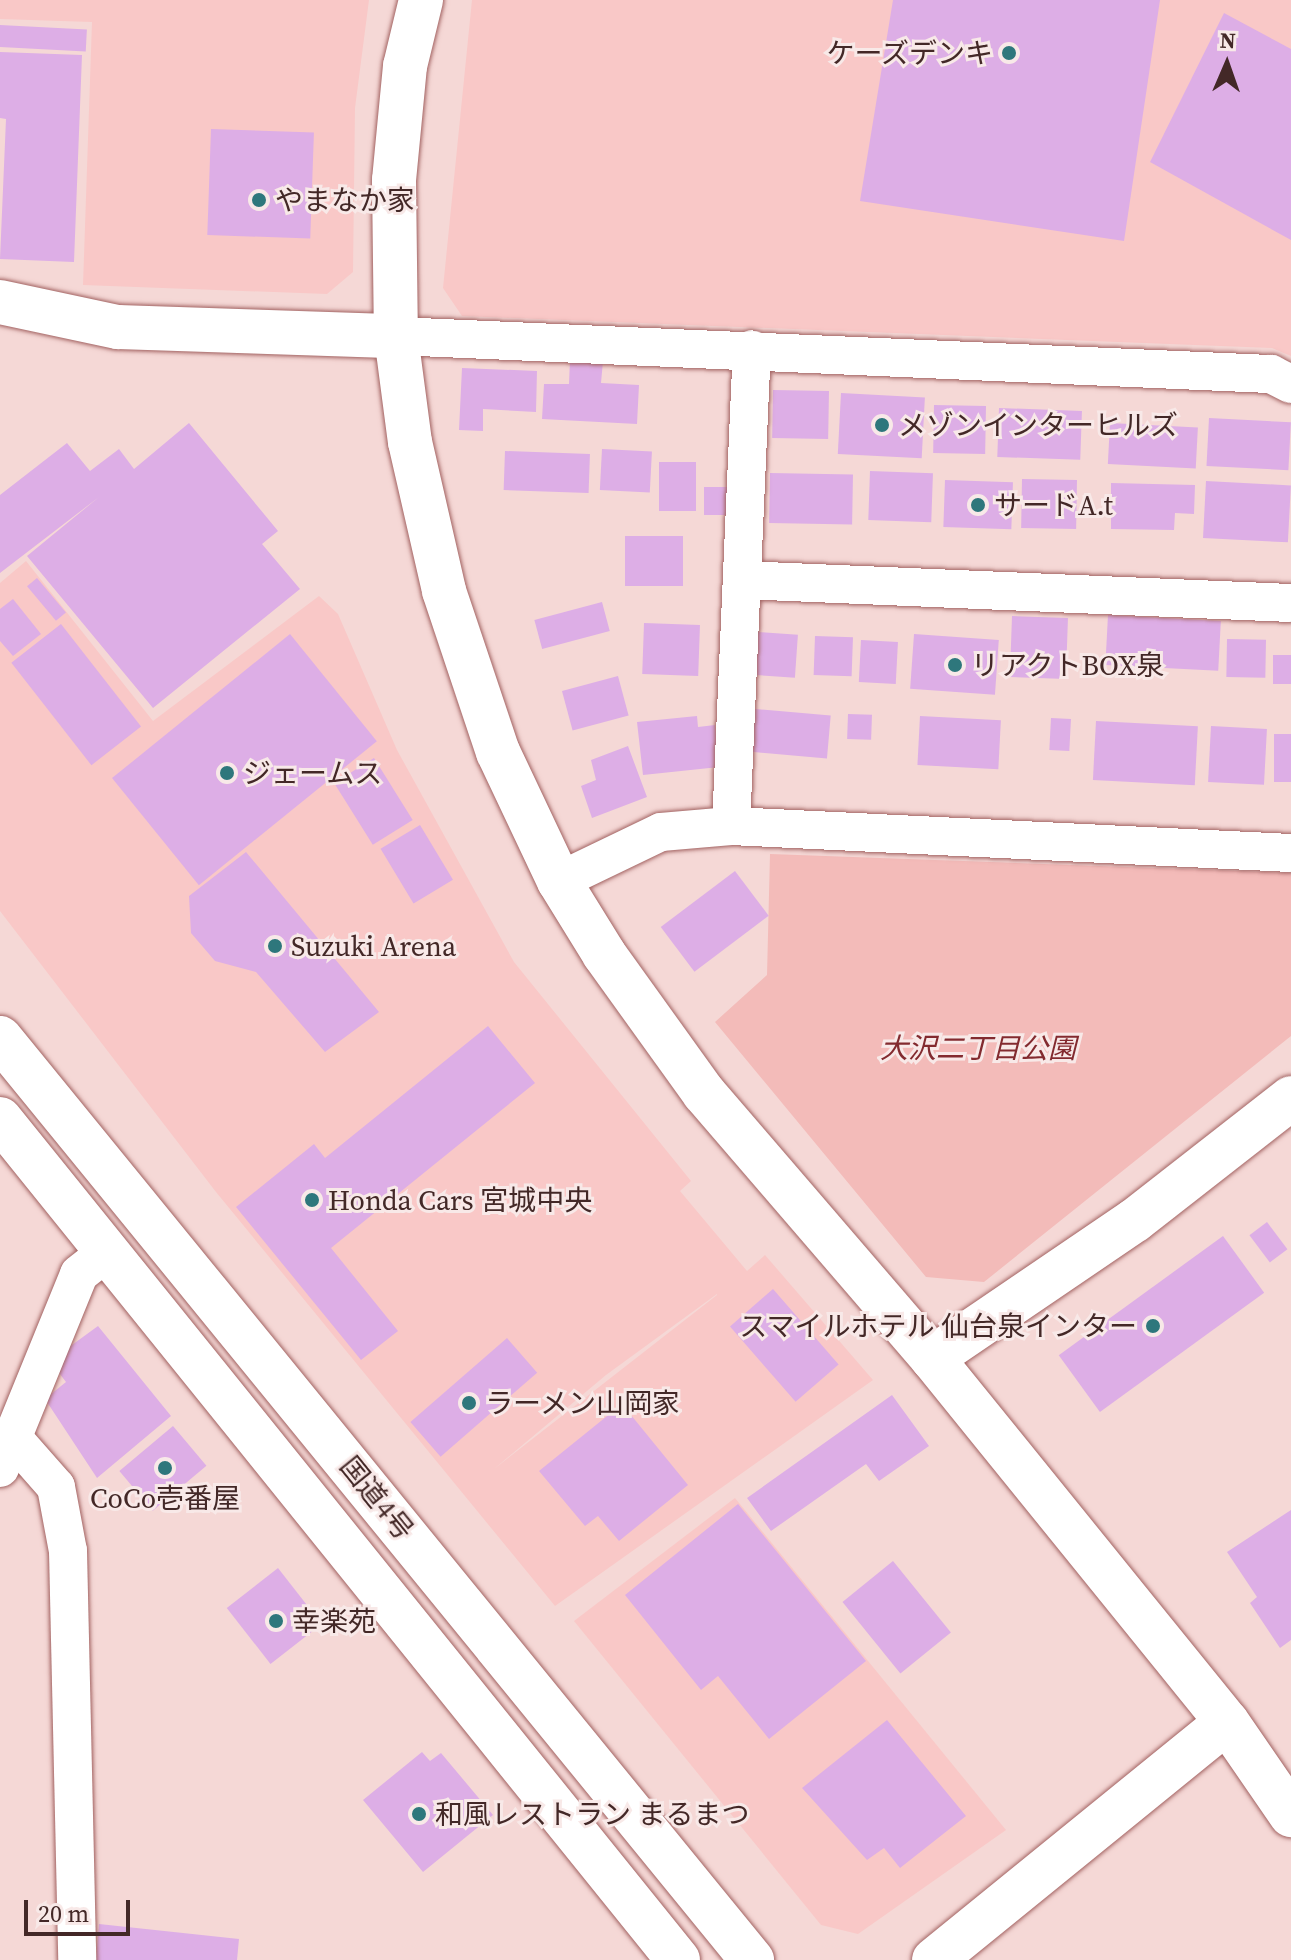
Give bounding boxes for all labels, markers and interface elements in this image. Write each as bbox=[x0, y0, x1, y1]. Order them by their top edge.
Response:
north arrow bbox=[1187, 24, 1267, 104]
text: N bbox=[1219, 25, 1236, 55]
place label: ケーズデンキ bbox=[825, 36, 993, 70]
marker: ケーズデンキ bbox=[1000, 44, 1018, 62]
place label: やまなか家 bbox=[275, 183, 415, 217]
marker: やまなか家 bbox=[250, 191, 268, 209]
place label: メゾンインターヒルズ bbox=[898, 408, 1178, 442]
marker: メゾンインターヒルズ bbox=[873, 416, 891, 434]
place label: サードA.t bbox=[994, 488, 1113, 522]
marker: サードA.t bbox=[969, 496, 987, 514]
place label: リアクトBOX泉 bbox=[971, 648, 1165, 682]
marker: リアクトBOX泉 bbox=[946, 656, 964, 674]
place label: ジェームス bbox=[243, 756, 383, 790]
marker: ジェームス bbox=[218, 764, 236, 782]
place label: Suzuki Arena bbox=[291, 929, 456, 963]
marker: Suzuki Arena bbox=[266, 937, 284, 955]
park label: 大沢二丁目公園 bbox=[880, 1031, 1076, 1065]
place label: Honda Cars 宮城中央 bbox=[328, 1183, 592, 1217]
marker: Honda Cars 宮城中央 bbox=[303, 1191, 321, 1209]
place label: スマイルホテル 仙台泉インター bbox=[738, 1309, 1137, 1343]
marker: スマイルホテル 仙台泉インター bbox=[1144, 1317, 1162, 1335]
place label: ラーメン山岡家 bbox=[485, 1386, 681, 1420]
marker: ラーメン山岡家 bbox=[460, 1394, 478, 1412]
street label: 国道4号 bbox=[333, 1449, 421, 1547]
marker: CoCo壱番屋 bbox=[156, 1459, 174, 1477]
place label: CoCo壱番屋 bbox=[90, 1481, 240, 1515]
place label: 幸楽苑 bbox=[292, 1604, 376, 1638]
marker: 幸楽苑 bbox=[267, 1612, 285, 1630]
place label: 和風レストラン まるまつ bbox=[435, 1797, 750, 1831]
marker: 和風レストラン まるまつ bbox=[410, 1805, 428, 1823]
scale bar bbox=[28, 1884, 134, 1934]
text: 20 m bbox=[38, 1897, 89, 1930]

